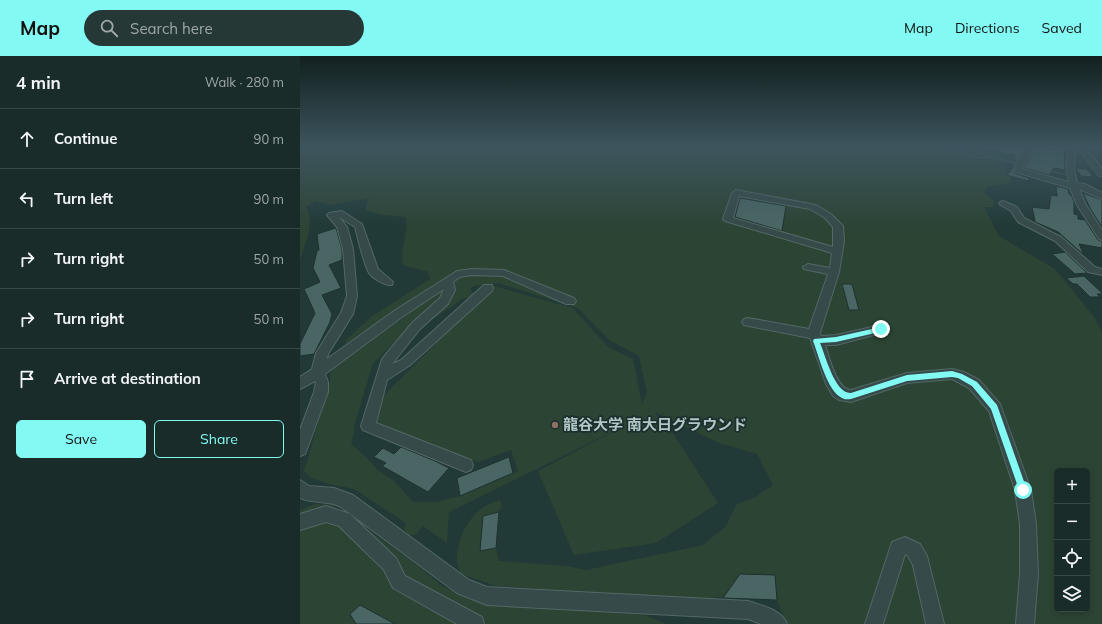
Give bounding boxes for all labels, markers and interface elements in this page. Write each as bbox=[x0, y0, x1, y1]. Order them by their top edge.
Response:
search box bbox=[84, 10, 364, 46]
text: Map bbox=[20, 16, 60, 40]
icon: search bbox=[98, 17, 120, 39]
text: Search here bbox=[130, 19, 213, 38]
text: Map bbox=[904, 19, 933, 37]
text: Directions bbox=[955, 19, 1020, 37]
text: Saved bbox=[1042, 19, 1082, 37]
text: 4 min bbox=[16, 72, 61, 93]
text: Walk · 280 m bbox=[205, 74, 284, 90]
icon: ahead bbox=[16, 128, 38, 150]
text: Continue bbox=[54, 129, 117, 148]
text: 90 m bbox=[254, 131, 284, 147]
icon: left bbox=[16, 188, 38, 210]
text: Turn left bbox=[54, 189, 113, 208]
text: 90 m bbox=[254, 191, 284, 207]
icon: right bbox=[16, 248, 38, 270]
text: Turn right bbox=[54, 249, 124, 268]
text: 50 m bbox=[254, 251, 284, 267]
icon: right bbox=[16, 308, 38, 330]
text: Turn right bbox=[54, 309, 124, 328]
text: 50 m bbox=[254, 311, 284, 327]
route end bbox=[872, 320, 890, 338]
icon: arrive bbox=[16, 368, 38, 390]
text: Arrive at destination bbox=[54, 369, 201, 388]
place label: 龍谷大学 南大日グラウンド bbox=[563, 415, 747, 434]
button: Save bbox=[16, 420, 146, 458]
button: Share bbox=[154, 420, 284, 458]
marker: 龍谷大学 南大日グラウンド bbox=[550, 420, 560, 430]
map controls bbox=[1054, 468, 1090, 612]
button: + bbox=[1054, 468, 1090, 504]
route start bbox=[1014, 481, 1032, 499]
button: − bbox=[1054, 504, 1090, 540]
button: locate bbox=[1054, 540, 1090, 576]
button: layers bbox=[1054, 576, 1090, 612]

